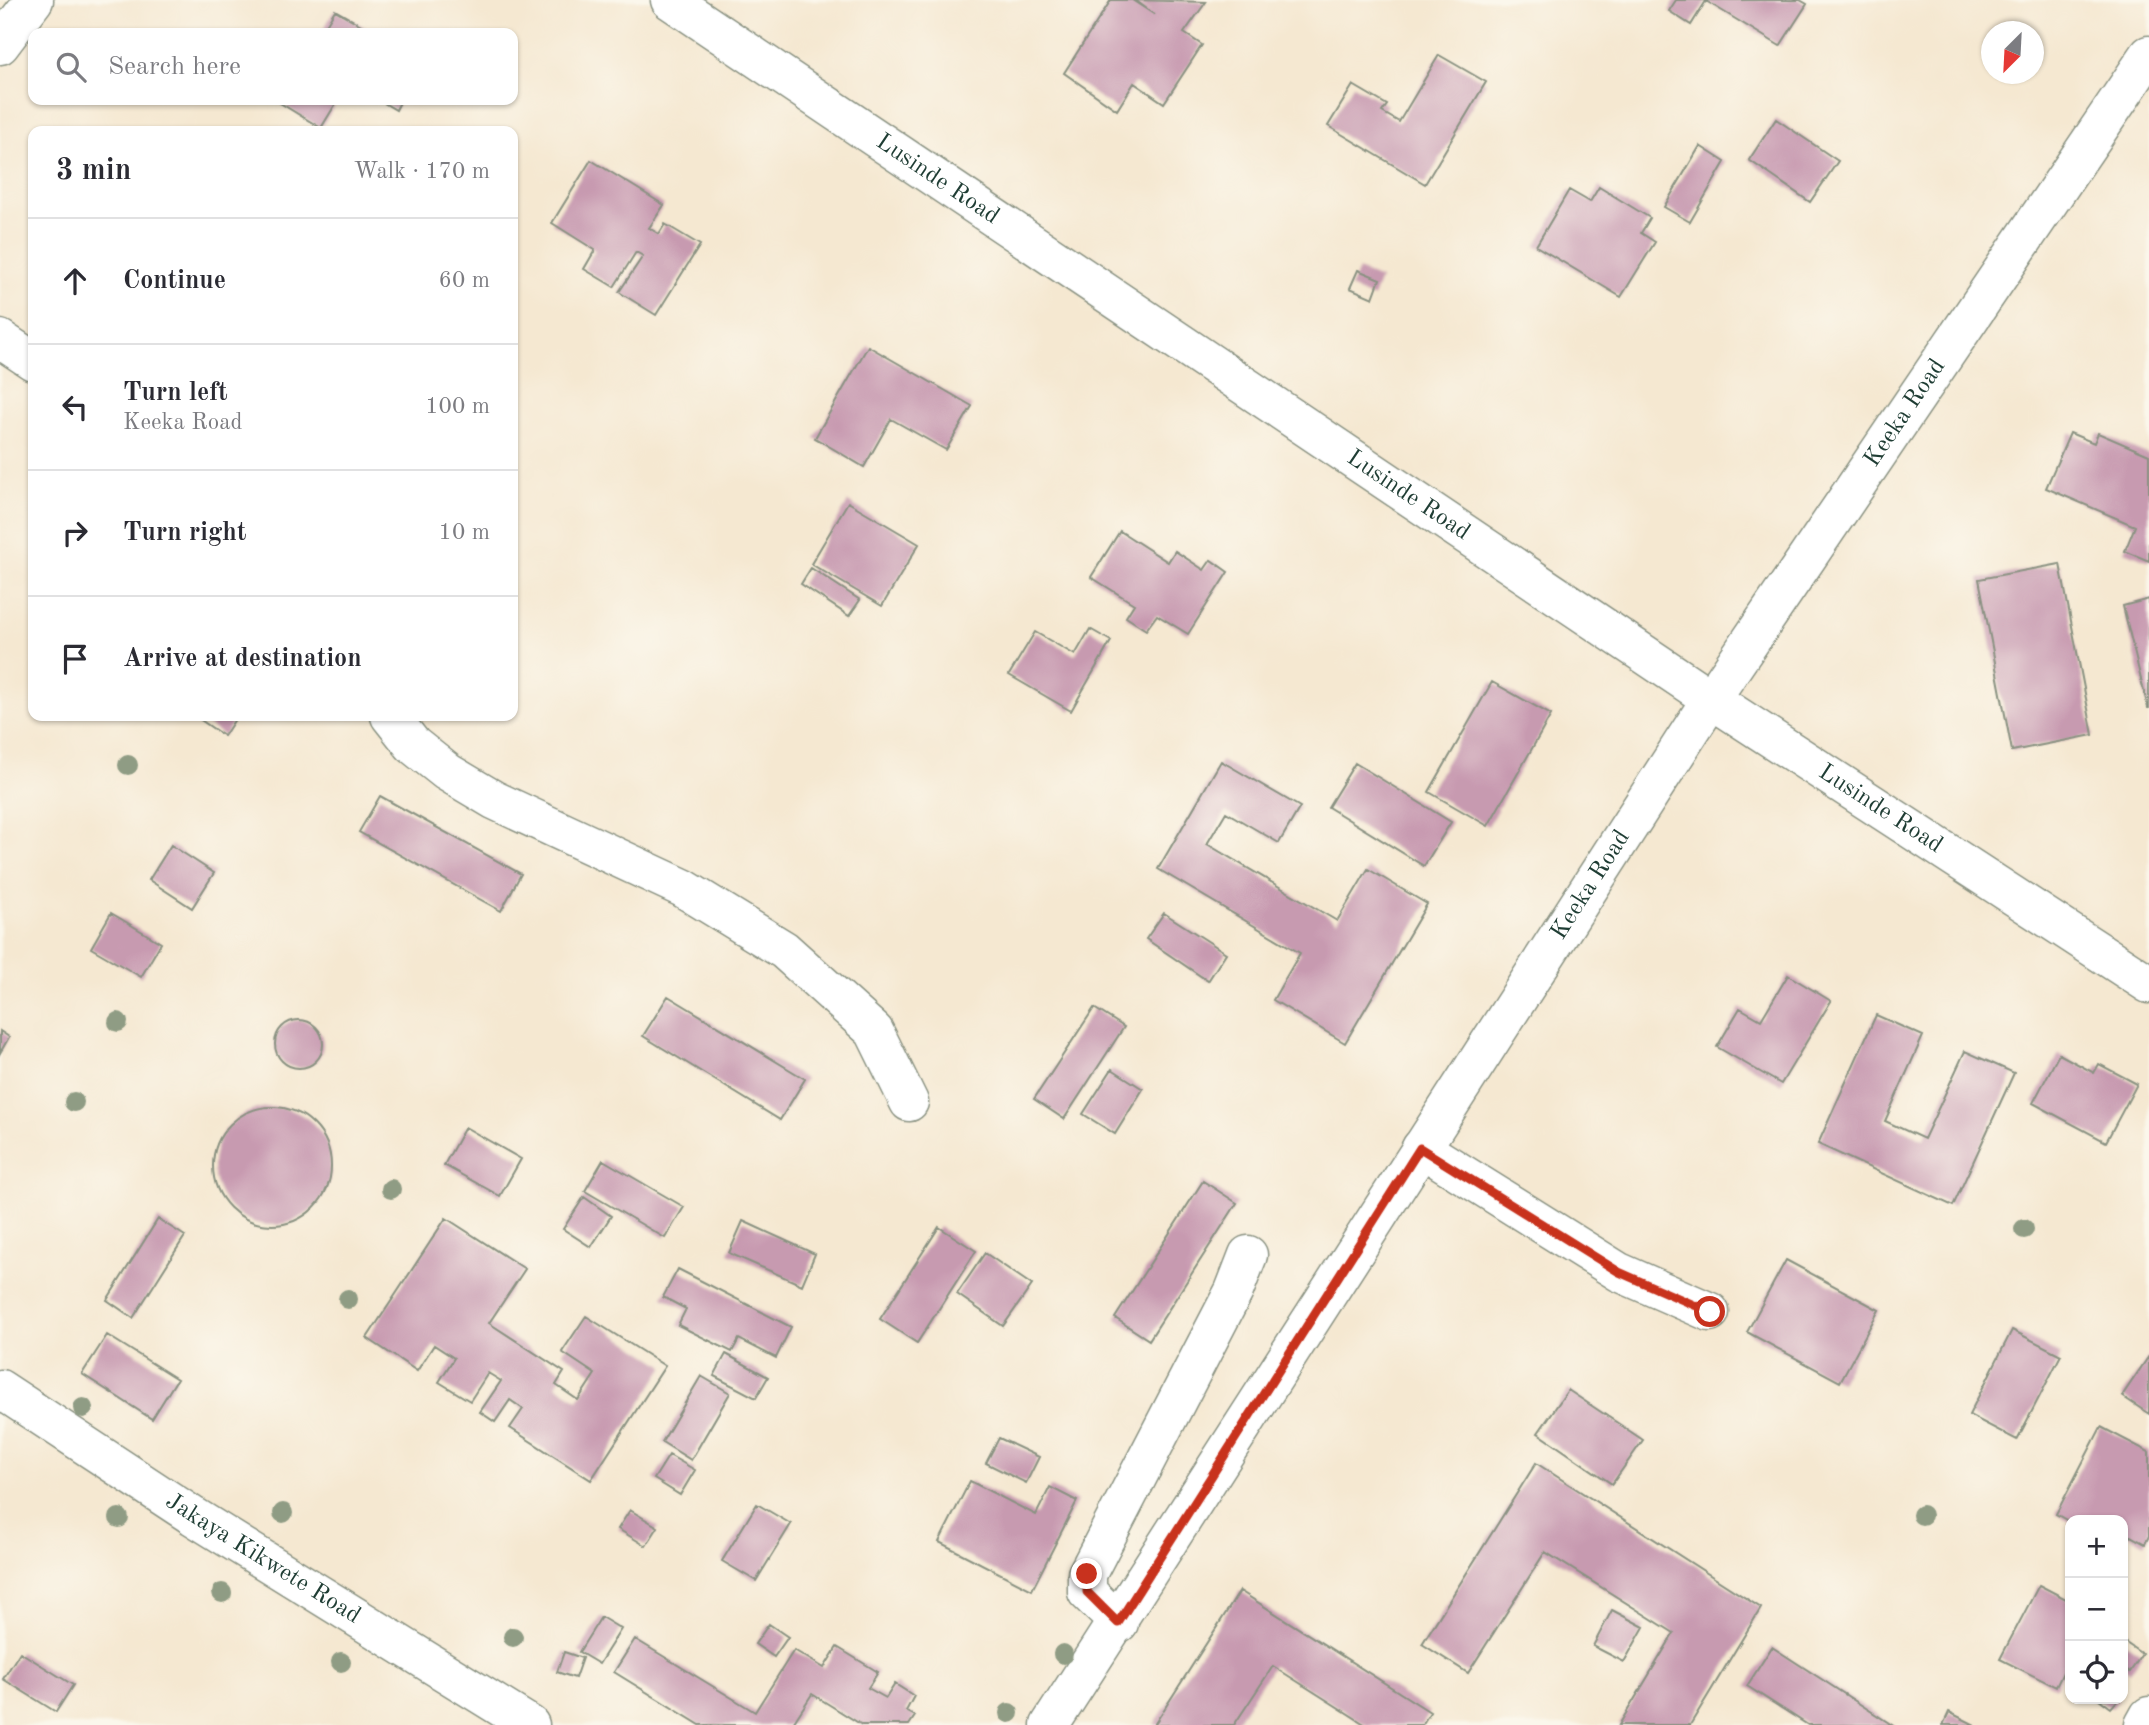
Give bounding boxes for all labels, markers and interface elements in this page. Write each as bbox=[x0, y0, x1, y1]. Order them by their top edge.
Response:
north arrow bbox=[1981, 21, 2044, 84]
search box bbox=[28, 28, 518, 105]
icon: search bbox=[52, 48, 90, 86]
text: Search here bbox=[108, 54, 241, 80]
street label: Lusinde Road bbox=[871, 130, 1003, 229]
text: 3 min bbox=[56, 156, 131, 186]
text: Walk · 170 m bbox=[354, 160, 490, 183]
icon: ahead bbox=[56, 262, 94, 300]
text: Continue bbox=[123, 268, 226, 294]
text: 60 m bbox=[439, 269, 490, 292]
street label: Keeka Road bbox=[1860, 355, 1950, 472]
text: Turn left bbox=[123, 380, 228, 406]
icon: left bbox=[56, 388, 94, 426]
text: 100 m bbox=[425, 395, 490, 418]
text: Keeka Road bbox=[123, 411, 243, 434]
street label: Lusinde Road bbox=[1342, 446, 1474, 545]
icon: right bbox=[56, 514, 94, 552]
text: Turn right bbox=[123, 520, 246, 546]
text: 10 m bbox=[439, 521, 490, 544]
icon: arrive bbox=[56, 640, 94, 678]
text: Arrive at destination bbox=[123, 646, 362, 672]
street label: Lusinde Road bbox=[1814, 760, 1947, 858]
street label: Keeka Road bbox=[1547, 826, 1635, 944]
route start bbox=[1694, 1296, 1725, 1327]
street label: Jakaya Kikwete Road bbox=[161, 1489, 364, 1629]
map controls bbox=[2065, 1515, 2128, 1704]
button: + bbox=[2065, 1515, 2128, 1578]
route end bbox=[1071, 1558, 1102, 1589]
button: − bbox=[2065, 1578, 2128, 1641]
button: locate bbox=[2065, 1641, 2128, 1704]

